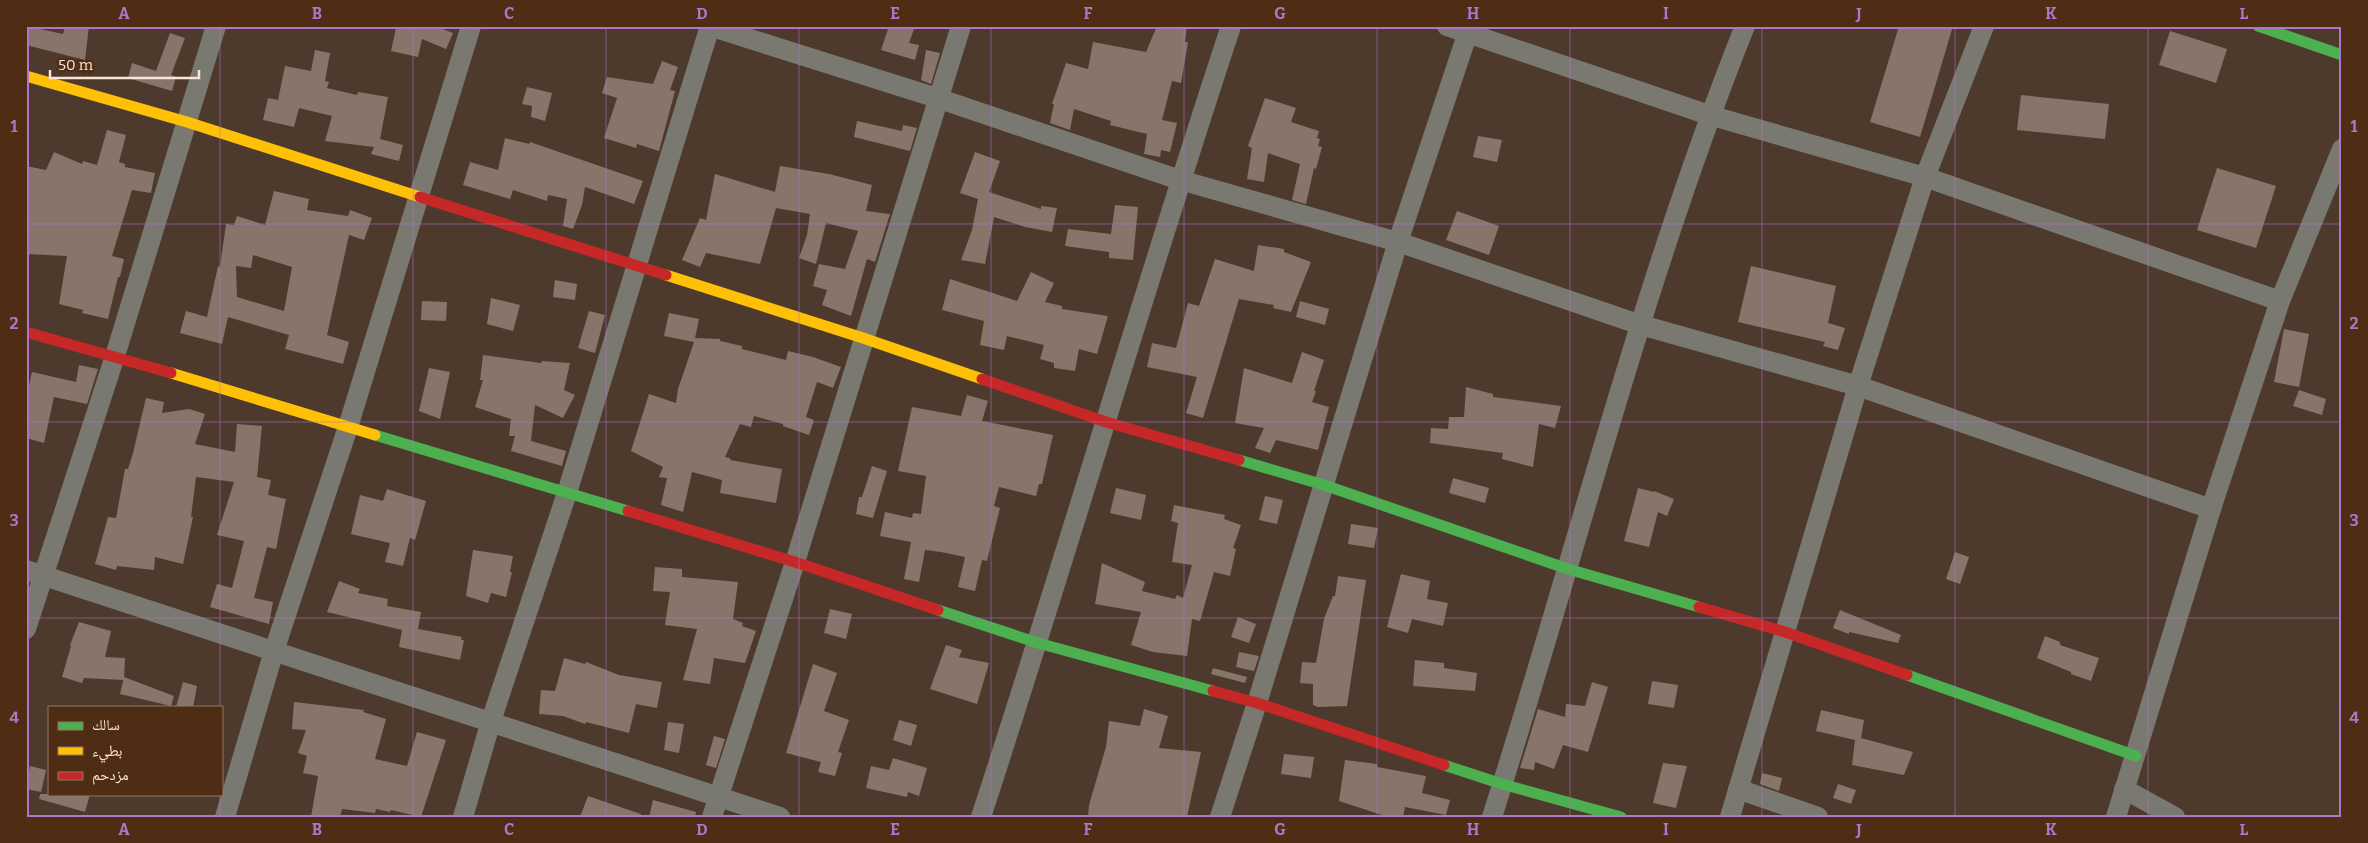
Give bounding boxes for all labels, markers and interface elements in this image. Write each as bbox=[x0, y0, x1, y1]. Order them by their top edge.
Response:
text: A bbox=[118, 4, 130, 23]
text: B bbox=[312, 4, 322, 23]
text: C bbox=[504, 4, 514, 23]
text: D bbox=[696, 4, 708, 23]
text: E bbox=[890, 4, 900, 23]
text: F bbox=[1084, 4, 1093, 23]
text: G bbox=[1274, 4, 1286, 23]
text: H bbox=[1467, 4, 1480, 23]
text: I bbox=[1663, 4, 1669, 23]
text: J bbox=[1855, 4, 1862, 23]
text: K bbox=[2045, 4, 2057, 23]
text: L bbox=[2240, 4, 2249, 23]
scale bar bbox=[50, 48, 199, 80]
text: 50 m bbox=[58, 56, 94, 74]
text: 1 bbox=[11, 117, 18, 136]
text: 1 bbox=[2351, 117, 2358, 136]
text: 2 bbox=[9, 314, 19, 333]
text: 2 bbox=[2349, 314, 2359, 333]
text: 3 bbox=[9, 511, 19, 530]
text: 3 bbox=[2349, 511, 2359, 530]
legend bbox=[48, 706, 222, 796]
text: 4 bbox=[9, 708, 19, 727]
text: 4 bbox=[2349, 708, 2359, 727]
text: سالك bbox=[92, 716, 120, 734]
text: بطيء bbox=[92, 742, 122, 763]
text: مزدحم bbox=[92, 766, 129, 785]
text: A bbox=[118, 820, 130, 839]
text: B bbox=[312, 820, 322, 839]
text: C bbox=[504, 820, 514, 839]
text: D bbox=[696, 820, 708, 839]
text: E bbox=[890, 820, 900, 839]
text: F bbox=[1084, 820, 1093, 839]
text: G bbox=[1274, 820, 1286, 839]
text: H bbox=[1467, 820, 1480, 839]
text: I bbox=[1663, 820, 1669, 839]
text: J bbox=[1855, 820, 1862, 839]
text: K bbox=[2045, 820, 2057, 839]
text: L bbox=[2240, 820, 2249, 839]

